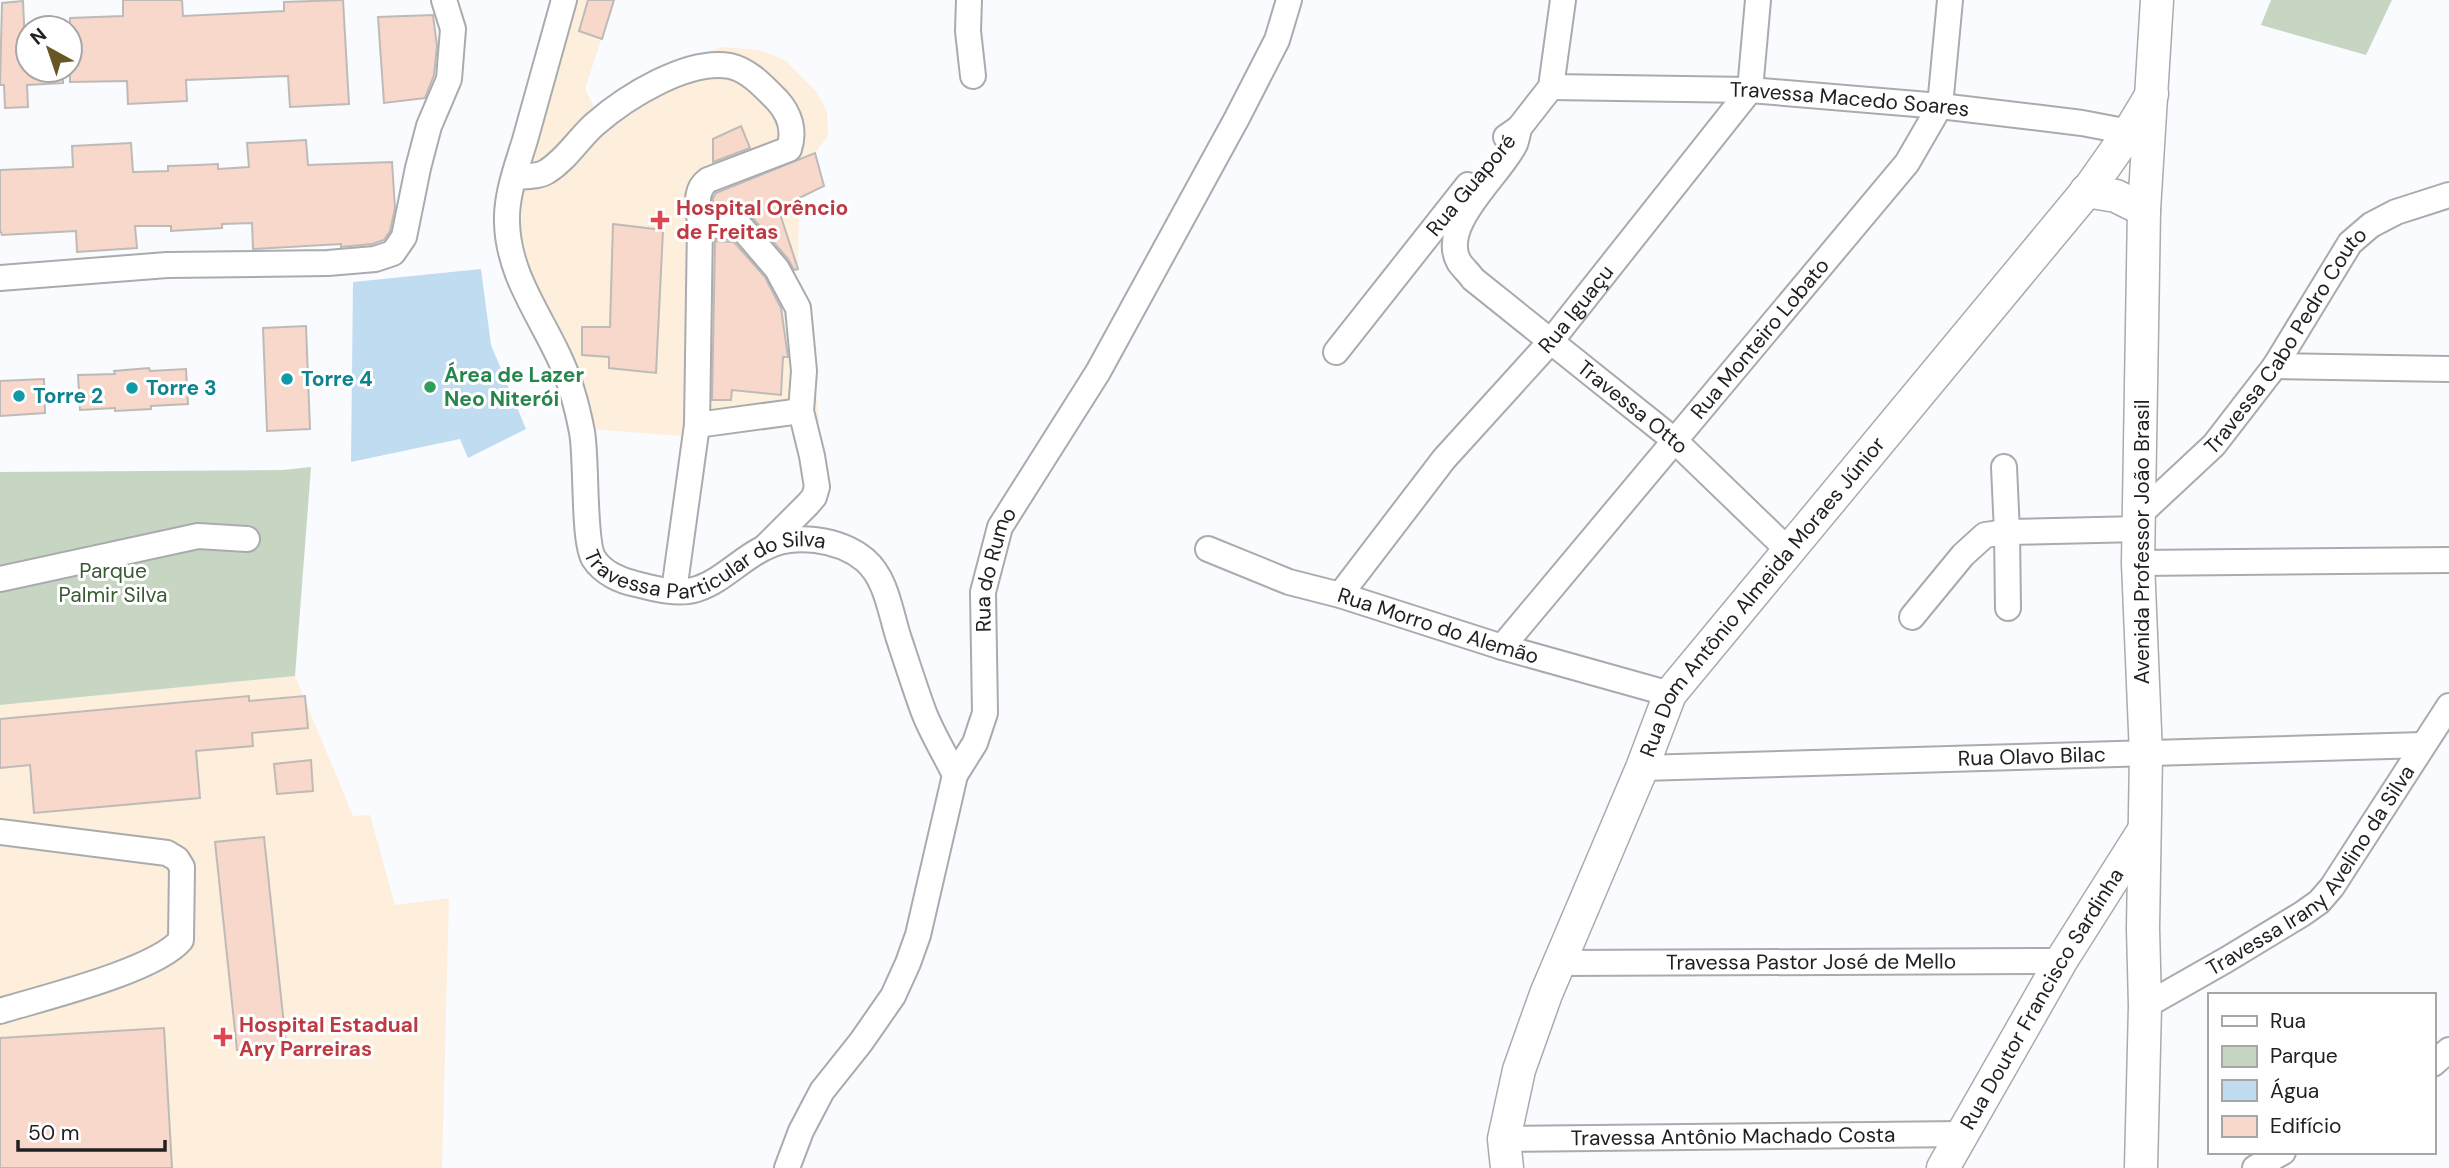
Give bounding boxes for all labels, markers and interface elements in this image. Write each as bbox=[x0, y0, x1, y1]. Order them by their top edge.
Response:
north arrow bbox=[14, 14, 84, 84]
text: N bbox=[25, 22, 52, 50]
street label: Travessa Macedo Soares bbox=[1730, 76, 1971, 123]
street label: Rua Guaporé bbox=[1420, 128, 1522, 242]
place label: Hospital Orêncio de Freitas bbox=[676, 194, 848, 246]
marker: Hospital Orêncio de Freitas bbox=[650, 210, 670, 230]
street label: Travessa Cabo Pedro Couto bbox=[2199, 221, 2373, 461]
street label: Rua Monteiro Lobato bbox=[1684, 252, 1836, 425]
street label: Rua Iguaçu bbox=[1532, 259, 1620, 360]
street label: Travessa Otto bbox=[1571, 354, 1694, 460]
place label: Área de Lazer Neo Niterói bbox=[444, 361, 584, 413]
place label: Torre 4 bbox=[301, 365, 373, 393]
marker: Torre 4 bbox=[279, 371, 295, 387]
place label: Torre 3 bbox=[146, 374, 217, 402]
marker: Área de Lazer Neo Niterói bbox=[422, 379, 438, 395]
marker: Torre 3 bbox=[124, 380, 140, 396]
place label: Torre 2 bbox=[33, 382, 103, 410]
marker: Torre 2 bbox=[11, 388, 27, 404]
street label: Avenida Professor João Brasil bbox=[2128, 400, 2156, 684]
street label: Rua Dom Antônio Almeida Moraes Júnior bbox=[1633, 431, 1892, 761]
street label: Rua do Rumo bbox=[969, 502, 1023, 632]
text: Travessa Particular do Silva bbox=[577, 525, 828, 606]
street label: Travessa Particular do Silva bbox=[580, 527, 844, 557]
park label: Parque Palmir Silva bbox=[59, 557, 167, 609]
street label: Rua Morro do Alemão bbox=[1334, 581, 1542, 671]
street label: Rua Olavo Bilac bbox=[1957, 740, 2106, 773]
street label: Travessa Irany Avelino da Silva bbox=[2201, 760, 2421, 982]
street label: Rua Doutor Francisco Sardinha bbox=[1954, 863, 2130, 1135]
street label: Travessa Pastor José de Mello bbox=[1666, 947, 1956, 977]
legend bbox=[2208, 993, 2435, 1154]
text: Rua bbox=[2270, 1007, 2306, 1035]
place label: Hospital Estadual Ary Parreiras bbox=[239, 1011, 419, 1063]
marker: Hospital Estadual Ary Parreiras bbox=[213, 1027, 233, 1047]
text: Parque bbox=[2270, 1042, 2338, 1070]
text: Água bbox=[2270, 1077, 2319, 1105]
scale bar bbox=[18, 1108, 164, 1152]
text: Edifício bbox=[2270, 1112, 2341, 1140]
text: 50 m bbox=[28, 1119, 79, 1147]
street label: Travessa Antônio Machado Costa bbox=[1570, 1121, 1895, 1152]

